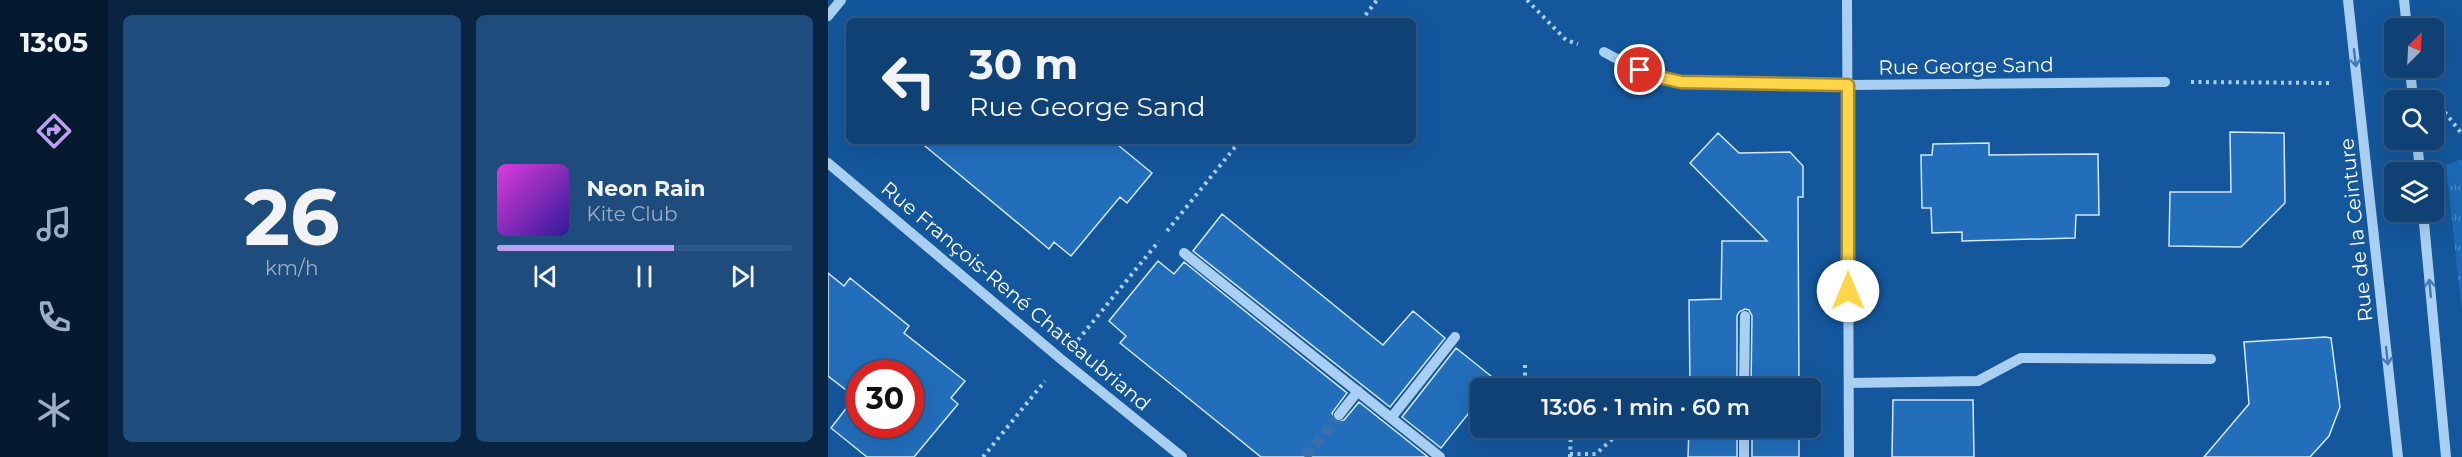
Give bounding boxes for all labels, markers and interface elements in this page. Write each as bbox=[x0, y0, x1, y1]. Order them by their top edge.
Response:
north arrow bbox=[2384, 18, 2444, 78]
map controls bbox=[2384, 18, 2444, 222]
text: 13:05 bbox=[20, 26, 88, 59]
text: 30 m bbox=[969, 38, 1078, 90]
icon: left bbox=[870, 42, 948, 120]
pin bbox=[1614, 44, 1665, 95]
one-way arrow bbox=[2350, 48, 2361, 67]
street label: Rue George Sand bbox=[1878, 52, 2054, 80]
icon: arrive bbox=[1623, 53, 1656, 86]
text: Rue George Sand bbox=[969, 90, 1206, 123]
button: search bbox=[2384, 90, 2444, 150]
icon: directions bbox=[33, 110, 75, 152]
street label: Rue de la Ceinture bbox=[2334, 137, 2378, 323]
button: layers bbox=[2384, 162, 2444, 222]
text: 26 bbox=[244, 169, 340, 265]
text: Neon Rain bbox=[587, 175, 705, 202]
street label: Rue François-René Chateaubriand bbox=[877, 176, 1155, 416]
text: Kite Club bbox=[587, 202, 678, 226]
icon: music bbox=[33, 203, 75, 245]
text: km/h bbox=[265, 256, 318, 280]
position arrow bbox=[1816, 259, 1880, 323]
icon: previous bbox=[529, 260, 562, 293]
icon: pause bbox=[628, 260, 661, 293]
icon: next bbox=[726, 260, 759, 293]
one-way arrow bbox=[2424, 279, 2435, 299]
icon: phone bbox=[33, 296, 75, 338]
one-way arrow bbox=[2382, 346, 2393, 366]
speed limit sign: 30 bbox=[846, 360, 924, 438]
icon: climate bbox=[33, 389, 75, 431]
text: 13:06 · 1 min · 60 m bbox=[1541, 394, 1750, 421]

